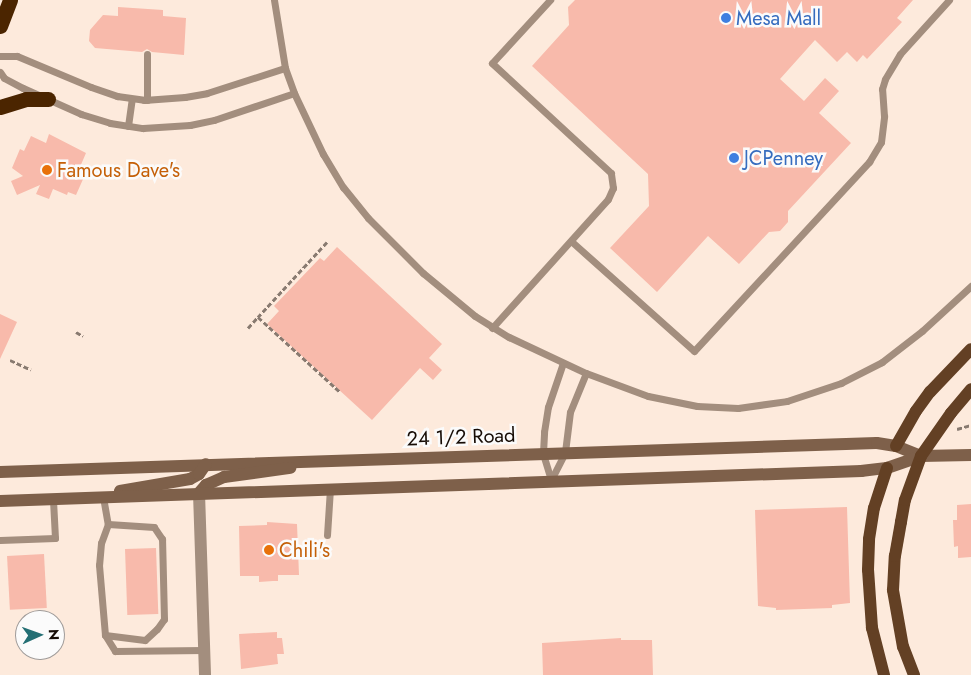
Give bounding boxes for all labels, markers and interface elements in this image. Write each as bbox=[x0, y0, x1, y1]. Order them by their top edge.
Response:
place label: Mesa Mall bbox=[736, 6, 821, 30]
marker: Mesa Mall bbox=[720, 12, 732, 24]
place label: JCPenney bbox=[744, 146, 823, 170]
marker: JCPenney bbox=[728, 152, 740, 164]
place label: Famous Dave's bbox=[57, 158, 180, 182]
marker: Famous Dave's bbox=[41, 164, 53, 176]
street label: 24 1/2 Road bbox=[406, 423, 516, 451]
place label: Chili's bbox=[279, 538, 330, 562]
marker: Chili's bbox=[263, 544, 275, 556]
north arrow bbox=[15, 610, 65, 660]
text: N bbox=[44, 629, 64, 640]

